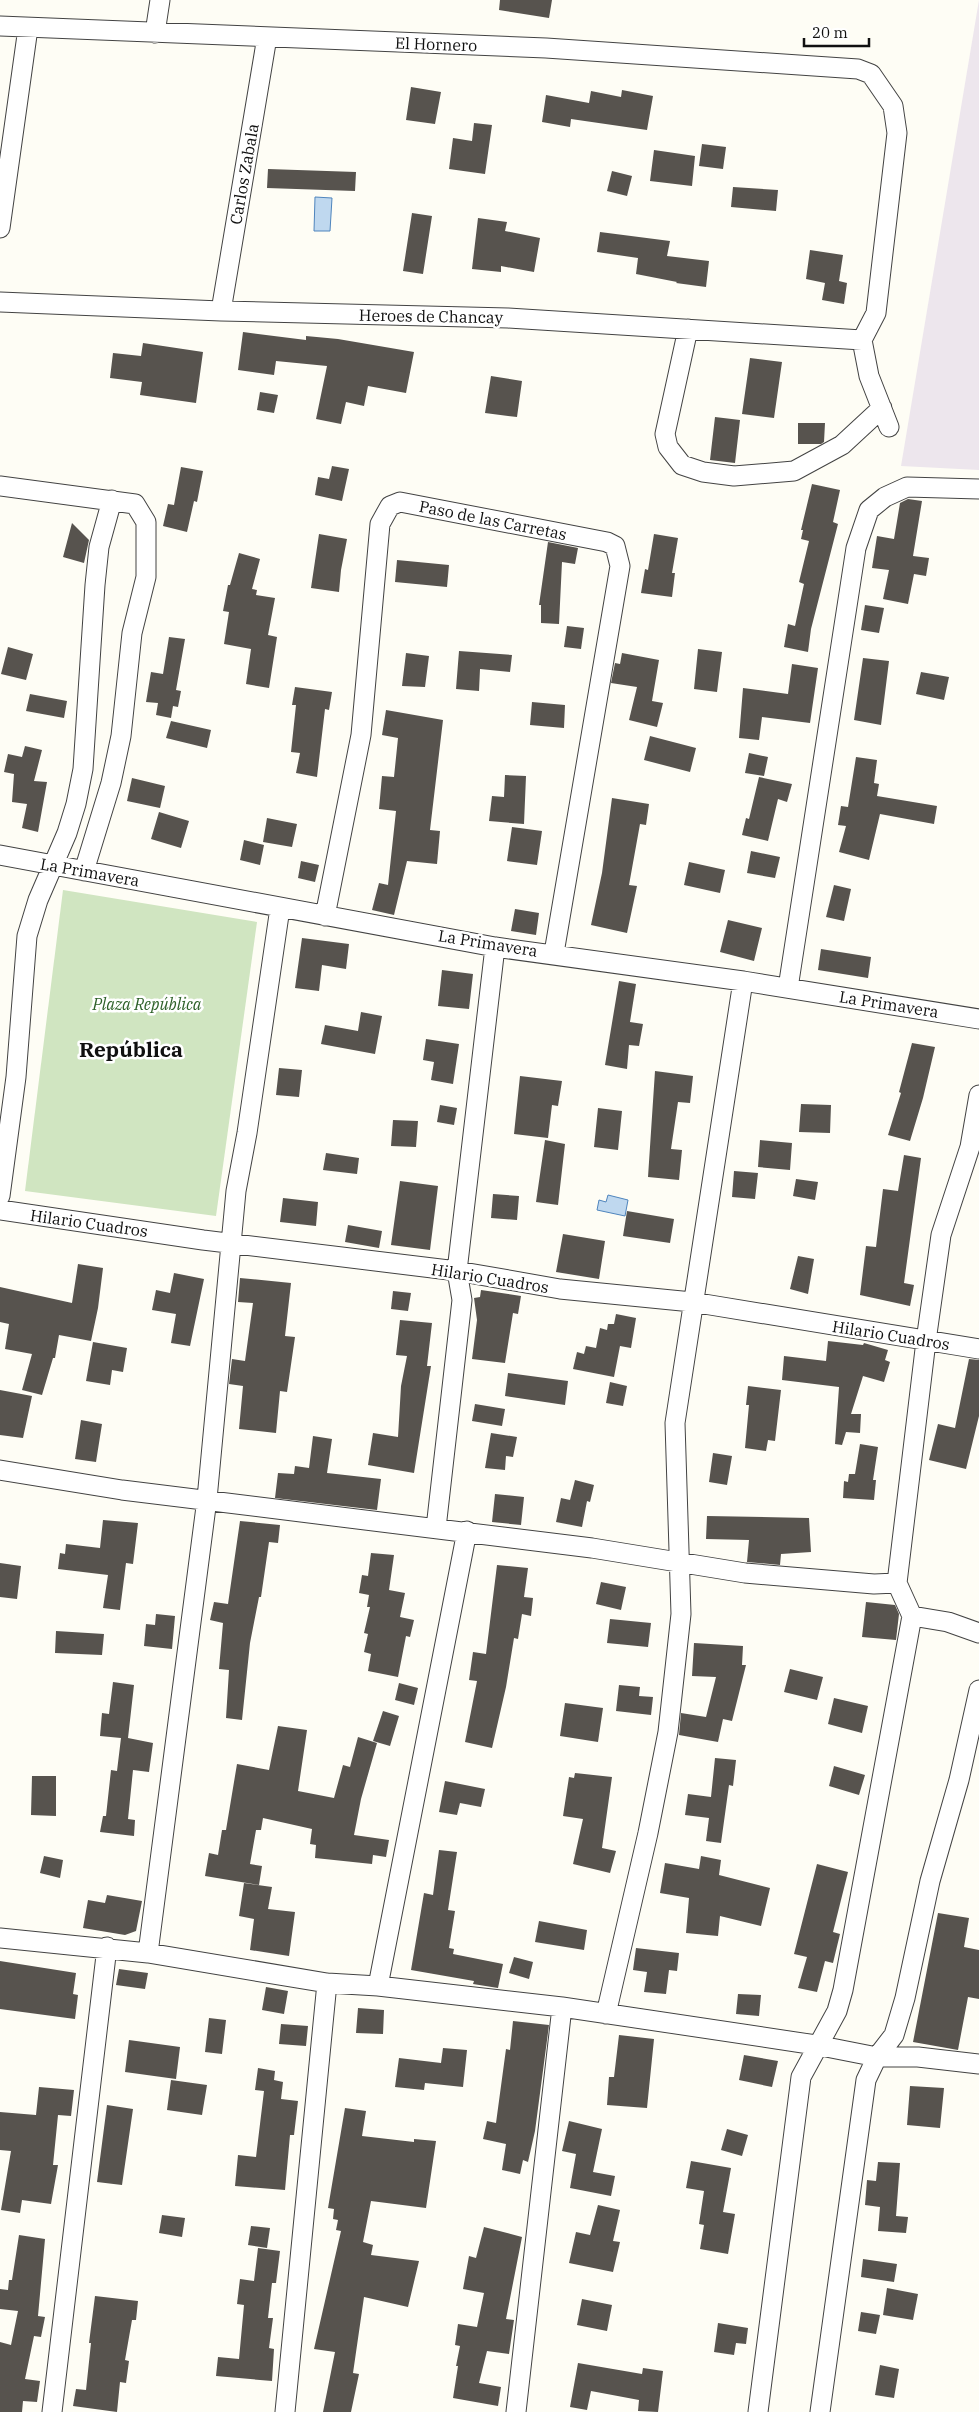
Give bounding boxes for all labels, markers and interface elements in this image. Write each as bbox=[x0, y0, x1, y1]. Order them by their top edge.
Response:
scale bar bbox=[804, 15, 869, 47]
text: 20 m bbox=[812, 23, 848, 42]
street label: El Hornero bbox=[394, 33, 478, 55]
street label: Carlos Zabala bbox=[225, 122, 263, 226]
street label: Heroes de Chancay bbox=[359, 305, 504, 327]
street label: Paso de las Carretas bbox=[417, 496, 569, 544]
street label: La Primavera bbox=[39, 853, 141, 891]
street label: La Primavera bbox=[437, 925, 539, 961]
street label: La Primavera bbox=[838, 986, 940, 1022]
park label: Plaza República bbox=[91, 994, 202, 1014]
district label: República bbox=[79, 1035, 183, 1063]
street label: Hilario Cuadros bbox=[29, 1205, 149, 1241]
street label: Hilario Cuadros bbox=[430, 1259, 550, 1297]
street label: Hilario Cuadros bbox=[831, 1316, 951, 1354]

